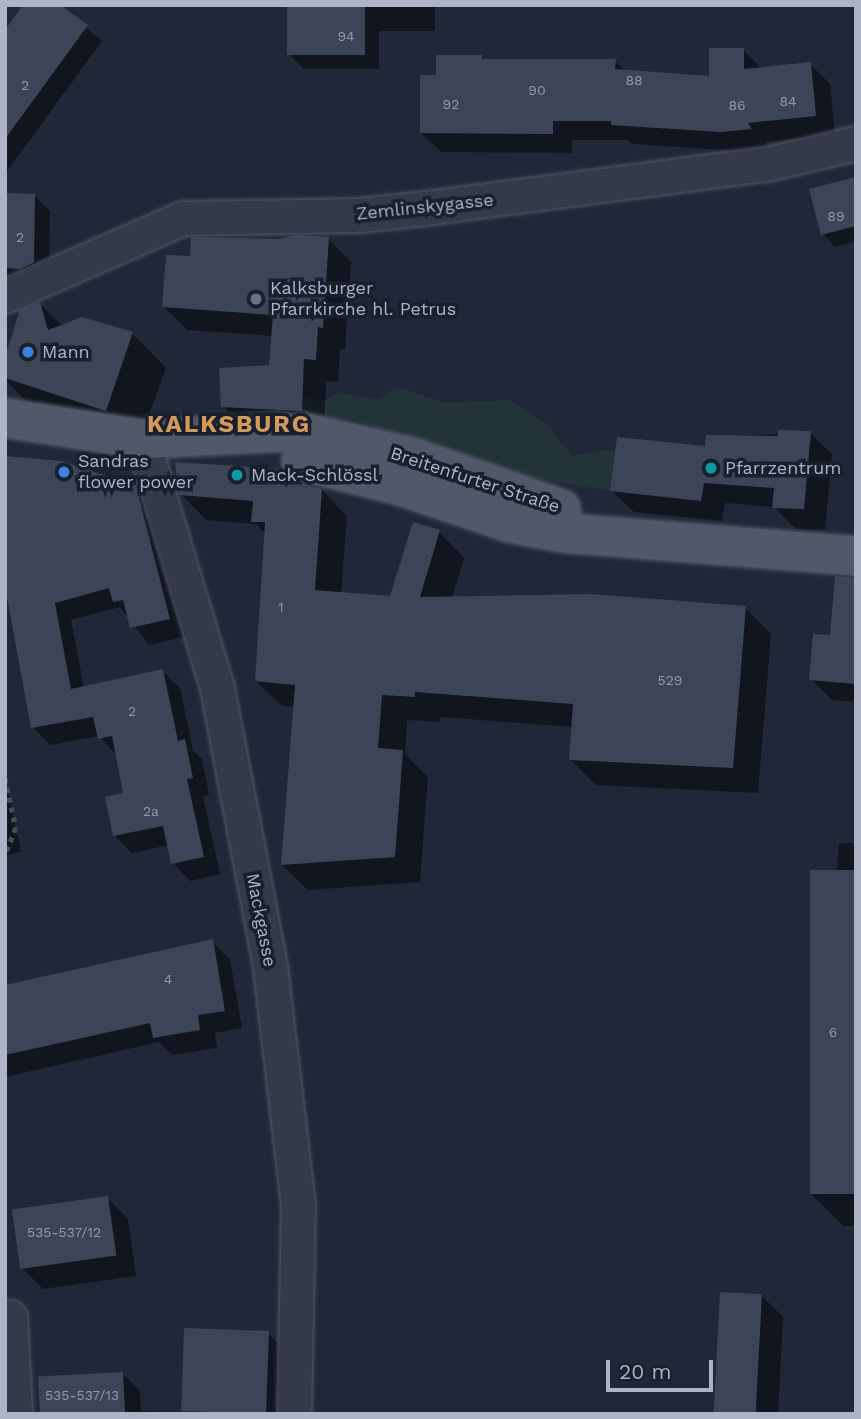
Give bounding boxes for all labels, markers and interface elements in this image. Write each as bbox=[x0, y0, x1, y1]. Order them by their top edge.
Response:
house number: 94 bbox=[337, 28, 355, 44]
house number: 88 bbox=[625, 72, 643, 88]
house number: 2 bbox=[21, 77, 29, 93]
house number: 90 bbox=[528, 82, 546, 98]
house number: 84 bbox=[779, 93, 797, 109]
house number: 92 bbox=[443, 96, 459, 112]
house number: 86 bbox=[728, 97, 746, 113]
street label: Zemlinskygasse bbox=[355, 189, 495, 225]
house number: 89 bbox=[827, 208, 845, 224]
house number: 2 bbox=[16, 229, 24, 245]
place label: Kalksburger Pfarrkirche hl. Petrus bbox=[270, 278, 456, 320]
marker: Kalksburger Pfarrkirche hl. Petrus bbox=[248, 291, 264, 307]
place label: Mann bbox=[42, 341, 90, 363]
marker: Mann bbox=[20, 344, 36, 360]
district label: KALKSBURG bbox=[148, 411, 310, 439]
street label: Breitenfurter Straße bbox=[387, 442, 563, 518]
place label: Sandras flower power bbox=[78, 451, 194, 494]
place label: Pfarrzentrum bbox=[725, 457, 841, 479]
marker: Pfarrzentrum bbox=[703, 460, 719, 476]
marker: Sandras flower power bbox=[56, 464, 72, 480]
place label: Mack-Schlössl bbox=[251, 464, 378, 486]
marker: Mack-Schlössl bbox=[229, 467, 245, 483]
house number: 1 bbox=[278, 599, 284, 615]
house number: 529 bbox=[658, 672, 682, 688]
house number: 2 bbox=[128, 703, 136, 719]
house number: 2a bbox=[143, 803, 159, 819]
street label: Mackgasse bbox=[241, 871, 281, 969]
house number: 4 bbox=[164, 971, 172, 987]
house number: 6 bbox=[829, 1024, 837, 1040]
house number: 535-537/12 bbox=[27, 1224, 101, 1240]
scale bar bbox=[609, 1346, 716, 1390]
text: 20 m bbox=[619, 1359, 671, 1384]
house number: 535-537/13 bbox=[45, 1387, 119, 1403]

